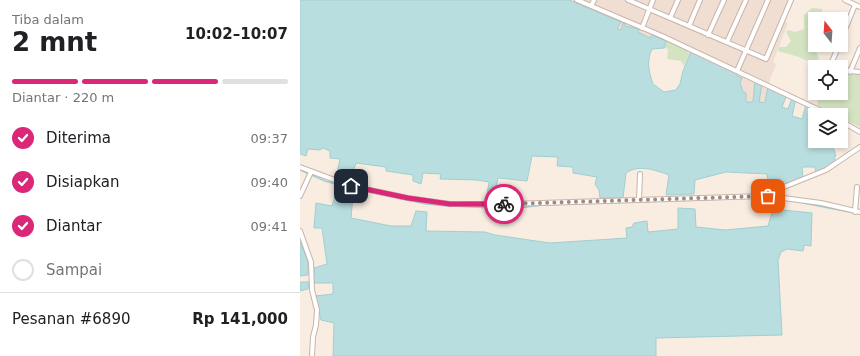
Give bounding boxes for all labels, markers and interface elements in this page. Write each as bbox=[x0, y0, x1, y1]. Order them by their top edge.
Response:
text: Tiba dalam bbox=[12, 12, 84, 27]
north arrow bbox=[808, 12, 848, 52]
map controls bbox=[808, 12, 848, 148]
text: 10:02–10:07 bbox=[185, 25, 288, 43]
text: 2 mnt bbox=[12, 27, 97, 57]
button: locate bbox=[808, 60, 848, 100]
text: Diantar · 220 m bbox=[12, 90, 114, 105]
button: layers bbox=[808, 108, 848, 148]
icon: check bbox=[12, 127, 34, 149]
text: Diterima bbox=[46, 129, 111, 147]
text: 09:37 bbox=[251, 131, 288, 146]
pin bbox=[334, 169, 368, 203]
icon: check bbox=[12, 171, 34, 193]
text: Disiapkan bbox=[46, 173, 120, 191]
text: 09:40 bbox=[251, 175, 288, 190]
icon: home bbox=[340, 175, 362, 197]
pin bbox=[751, 179, 785, 213]
courier bbox=[484, 184, 524, 224]
icon: bag bbox=[757, 185, 779, 207]
icon: bike bbox=[493, 193, 515, 215]
icon: check bbox=[12, 215, 34, 237]
text: Diantar bbox=[46, 217, 102, 235]
text: 09:41 bbox=[251, 219, 288, 234]
text: Sampai bbox=[46, 261, 102, 279]
text: Pesanan #6890 bbox=[12, 310, 130, 328]
text: Rp 141,000 bbox=[192, 310, 288, 328]

